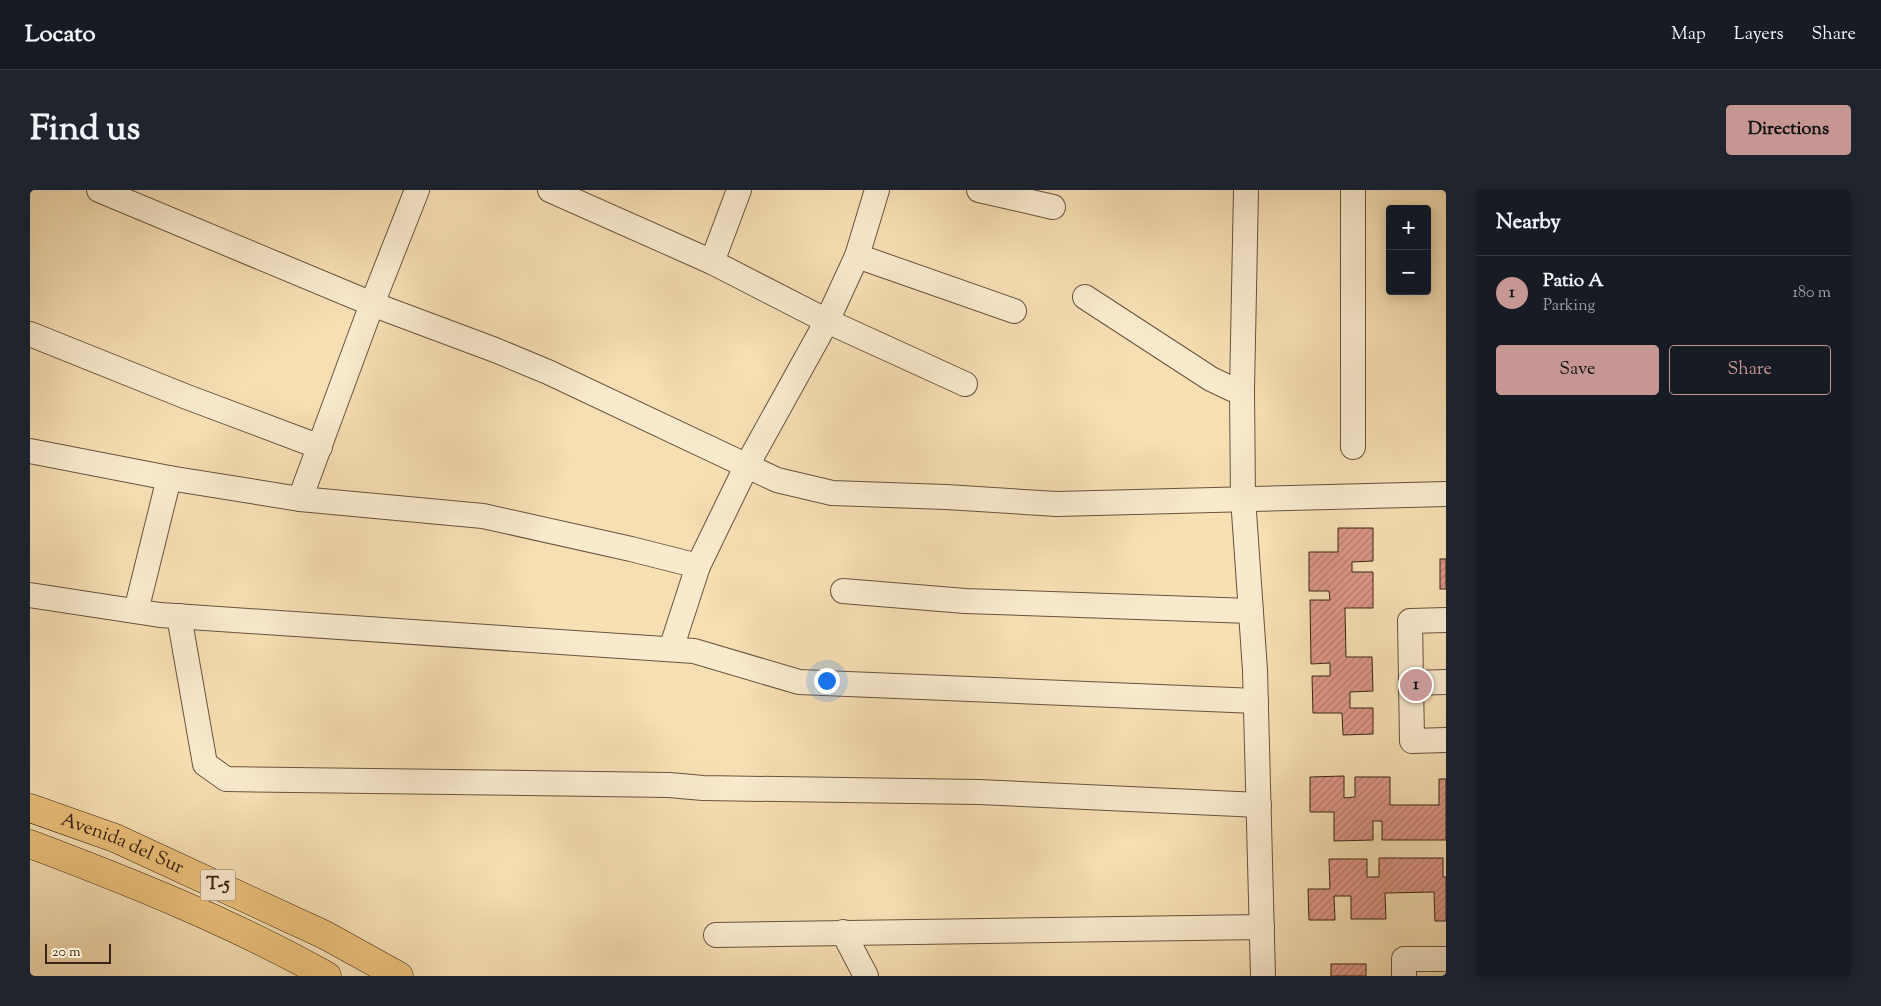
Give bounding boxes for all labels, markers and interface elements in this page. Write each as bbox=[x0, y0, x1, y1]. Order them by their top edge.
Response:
text: Locato bbox=[25, 18, 96, 52]
text: Map bbox=[1671, 22, 1706, 48]
text: Layers bbox=[1734, 22, 1784, 48]
text: Share bbox=[1812, 22, 1856, 48]
text: Find us bbox=[30, 105, 140, 156]
button: Directions bbox=[1726, 105, 1851, 155]
map controls bbox=[1386, 205, 1431, 295]
button: + bbox=[1386, 205, 1431, 250]
text: Nearby bbox=[1496, 208, 1561, 238]
button: − bbox=[1386, 250, 1431, 295]
text: Patio A bbox=[1543, 268, 1604, 295]
text: 1 bbox=[1509, 282, 1515, 305]
text: 180 m bbox=[1792, 282, 1831, 305]
text: Parking bbox=[1543, 295, 1595, 318]
button: Save bbox=[1496, 345, 1659, 395]
button: Share bbox=[1669, 345, 1831, 395]
pin: 1 bbox=[1400, 666, 1432, 704]
your location bbox=[814, 668, 840, 694]
street label: Avenida del Sur bbox=[57, 806, 188, 881]
road number: T-5 bbox=[200, 870, 236, 900]
scale bar bbox=[45, 941, 111, 964]
text: 20 m bbox=[52, 943, 81, 963]

